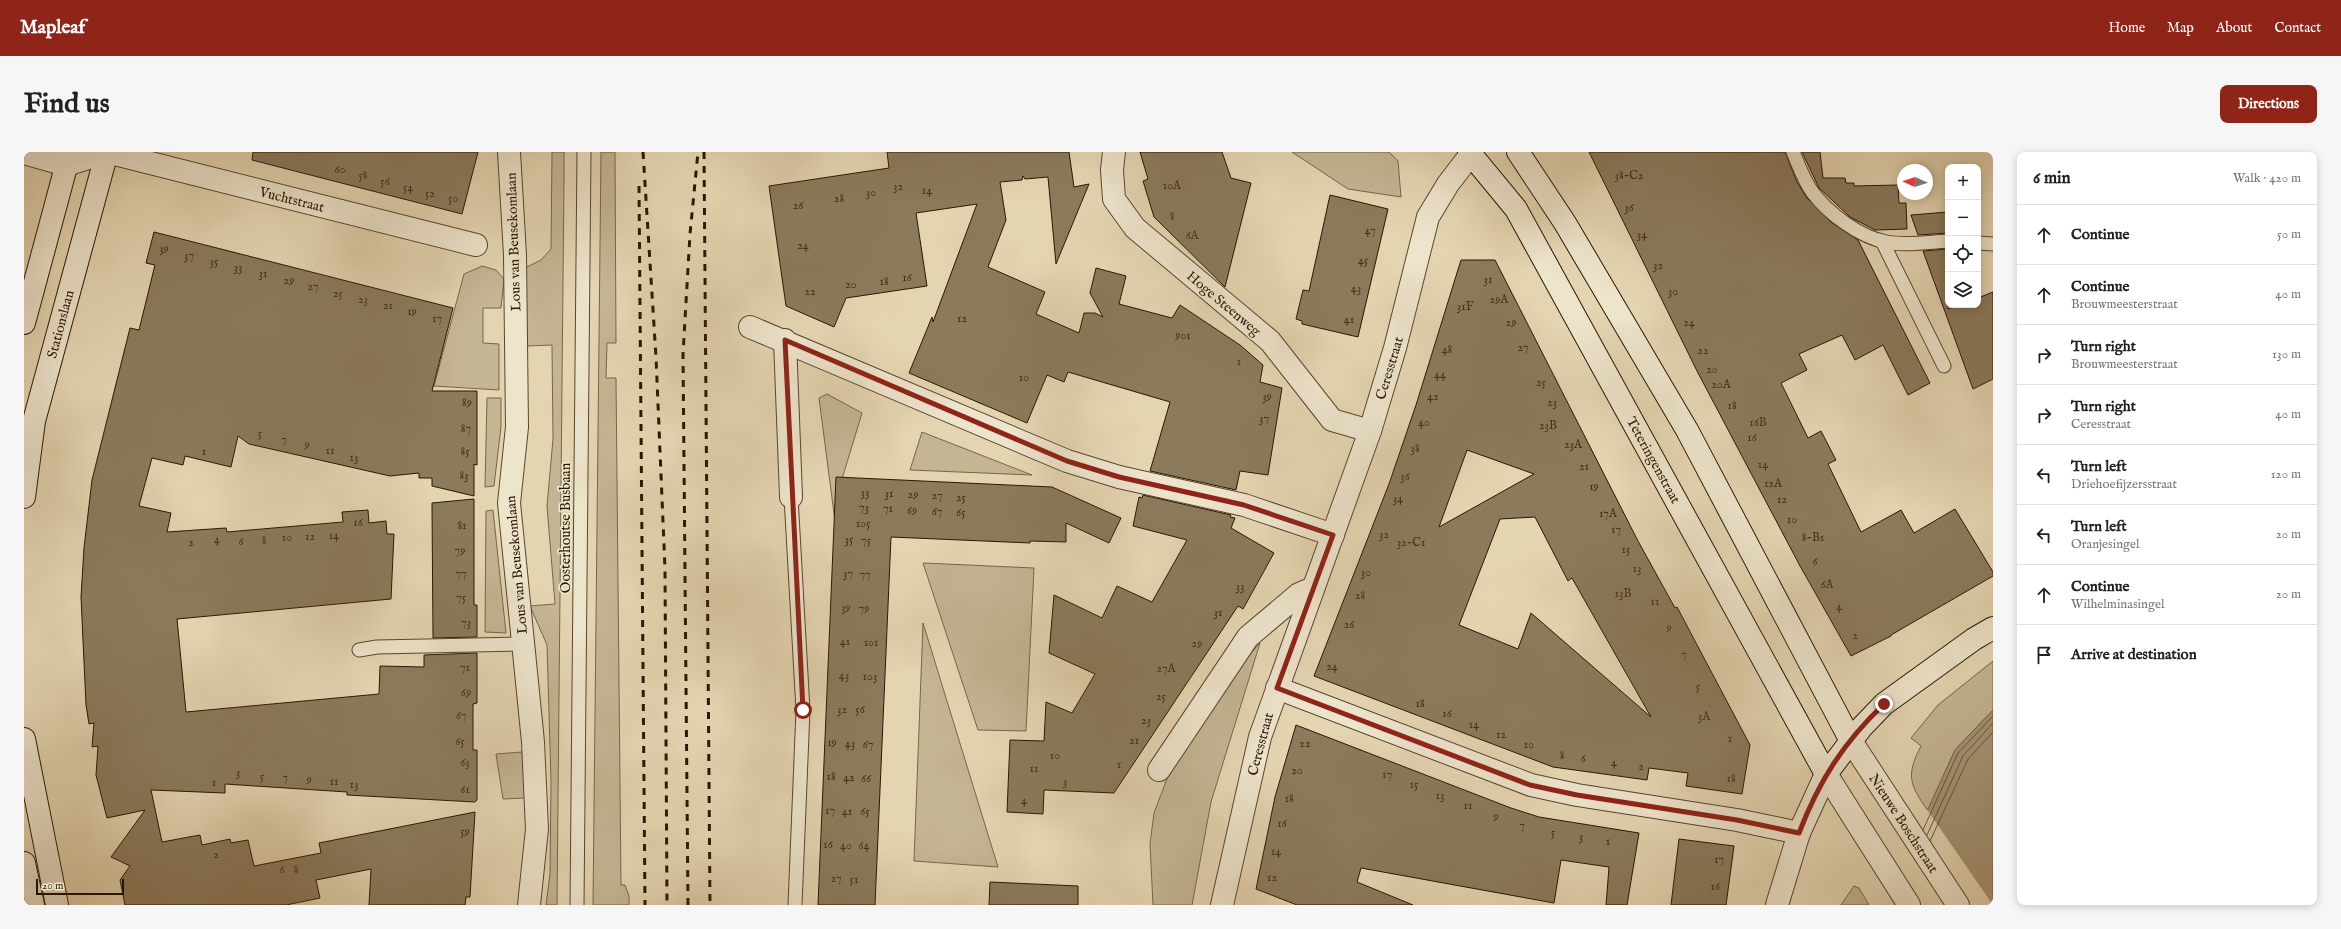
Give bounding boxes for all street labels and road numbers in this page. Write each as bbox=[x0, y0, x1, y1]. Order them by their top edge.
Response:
street label: Lous van Beusekomlaan bbox=[503, 172, 525, 312]
street label: Vuchtstraat bbox=[257, 183, 326, 217]
street label: Hoge Steenweg bbox=[1182, 267, 1265, 340]
street label: Stationslaan bbox=[43, 288, 79, 360]
street label: Ceresstraat bbox=[1372, 335, 1408, 402]
street label: Teteringenstraat bbox=[1622, 414, 1684, 507]
street label: Oosterhoutse Busbaan bbox=[557, 462, 575, 593]
street label: Lous van Beusekomlaan bbox=[502, 494, 532, 635]
street label: Ceresstraat bbox=[1244, 711, 1278, 778]
street label: Nieuwe Boschstraat bbox=[1864, 770, 1942, 877]

